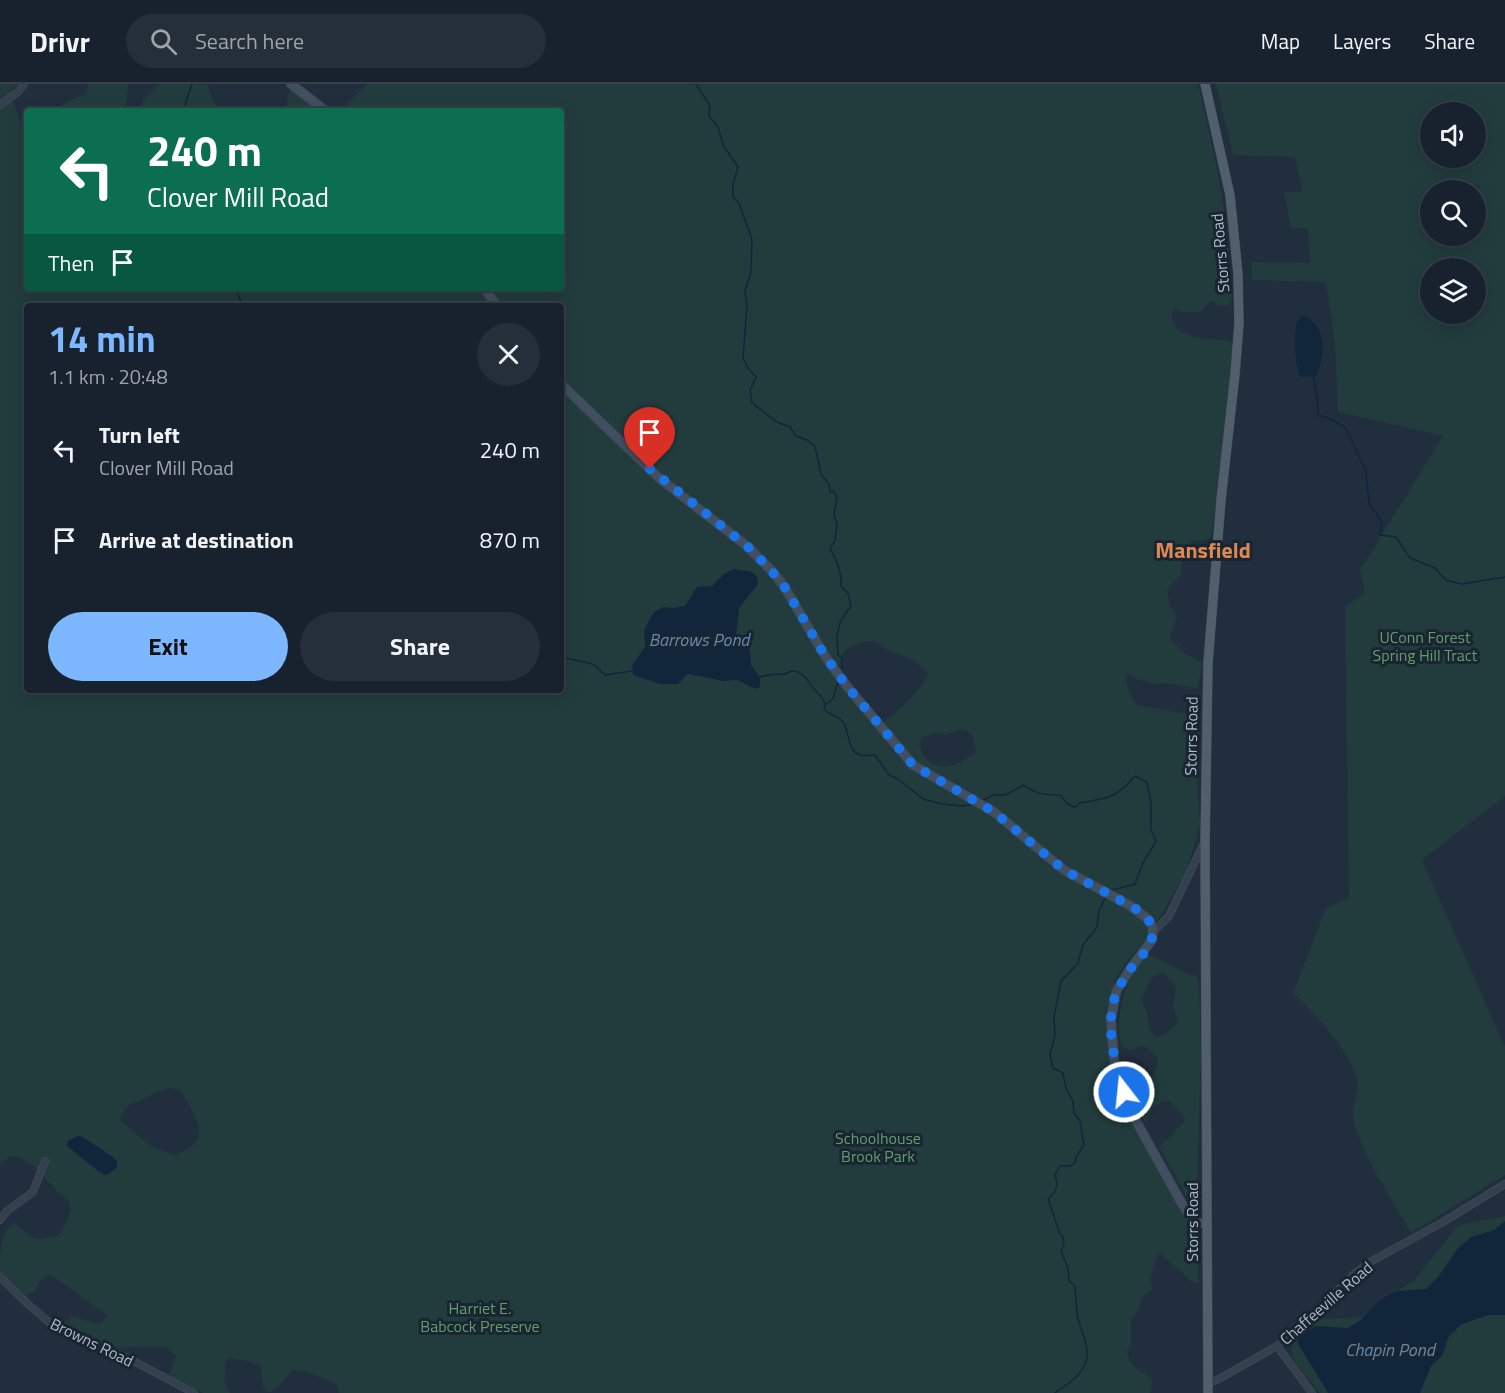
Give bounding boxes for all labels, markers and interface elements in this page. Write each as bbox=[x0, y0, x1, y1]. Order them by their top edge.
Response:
search box bbox=[126, 14, 546, 68]
text: Drivr bbox=[30, 20, 90, 63]
text: Search here bbox=[195, 24, 304, 58]
icon: search bbox=[147, 25, 180, 58]
text: Map bbox=[1261, 25, 1300, 57]
text: Layers bbox=[1333, 25, 1391, 57]
text: Share bbox=[1424, 25, 1475, 57]
map controls bbox=[1420, 102, 1486, 324]
button: sound bbox=[1420, 102, 1486, 168]
text: 240 m bbox=[147, 118, 262, 182]
icon: left bbox=[48, 132, 126, 210]
text: Clover Mill Road bbox=[147, 176, 329, 217]
button: search bbox=[1420, 180, 1486, 246]
street label: Storrs Road bbox=[1205, 212, 1235, 294]
text: Then bbox=[48, 246, 94, 280]
icon: arrive bbox=[106, 246, 139, 279]
button: layers bbox=[1420, 258, 1486, 324]
text: 14 min bbox=[48, 311, 156, 366]
button: close bbox=[477, 323, 540, 386]
text: 1.1 km · 20:48 bbox=[48, 361, 168, 392]
pin bbox=[624, 407, 675, 469]
icon: arrive bbox=[633, 416, 666, 449]
text: Turn left bbox=[99, 418, 180, 452]
text: 240 m bbox=[480, 433, 540, 467]
icon: left bbox=[48, 434, 81, 467]
text: Clover Mill Road bbox=[99, 452, 234, 483]
text: Arrive at destination bbox=[99, 523, 294, 557]
text: 870 m bbox=[480, 523, 540, 557]
icon: arrive bbox=[48, 524, 81, 557]
district label: Mansfield bbox=[1155, 533, 1251, 567]
button: Exit bbox=[48, 612, 288, 681]
button: Share bbox=[300, 612, 540, 681]
park label: UConn Forest Spring Hill Tract bbox=[1373, 625, 1478, 667]
water label: Barrows Pond bbox=[649, 626, 751, 653]
street label: Storrs Road bbox=[1178, 696, 1204, 776]
position arrow bbox=[1092, 1060, 1156, 1124]
park label: Schoolhouse Brook Park bbox=[835, 1126, 921, 1168]
street label: Storrs Road bbox=[1180, 1182, 1204, 1262]
street label: Chaffeeville Road bbox=[1274, 1256, 1378, 1350]
park label: Harriet E. Babcock Preserve bbox=[420, 1296, 540, 1338]
street label: Browns Road bbox=[46, 1311, 138, 1373]
water label: Chapin Pond bbox=[1345, 1336, 1437, 1363]

